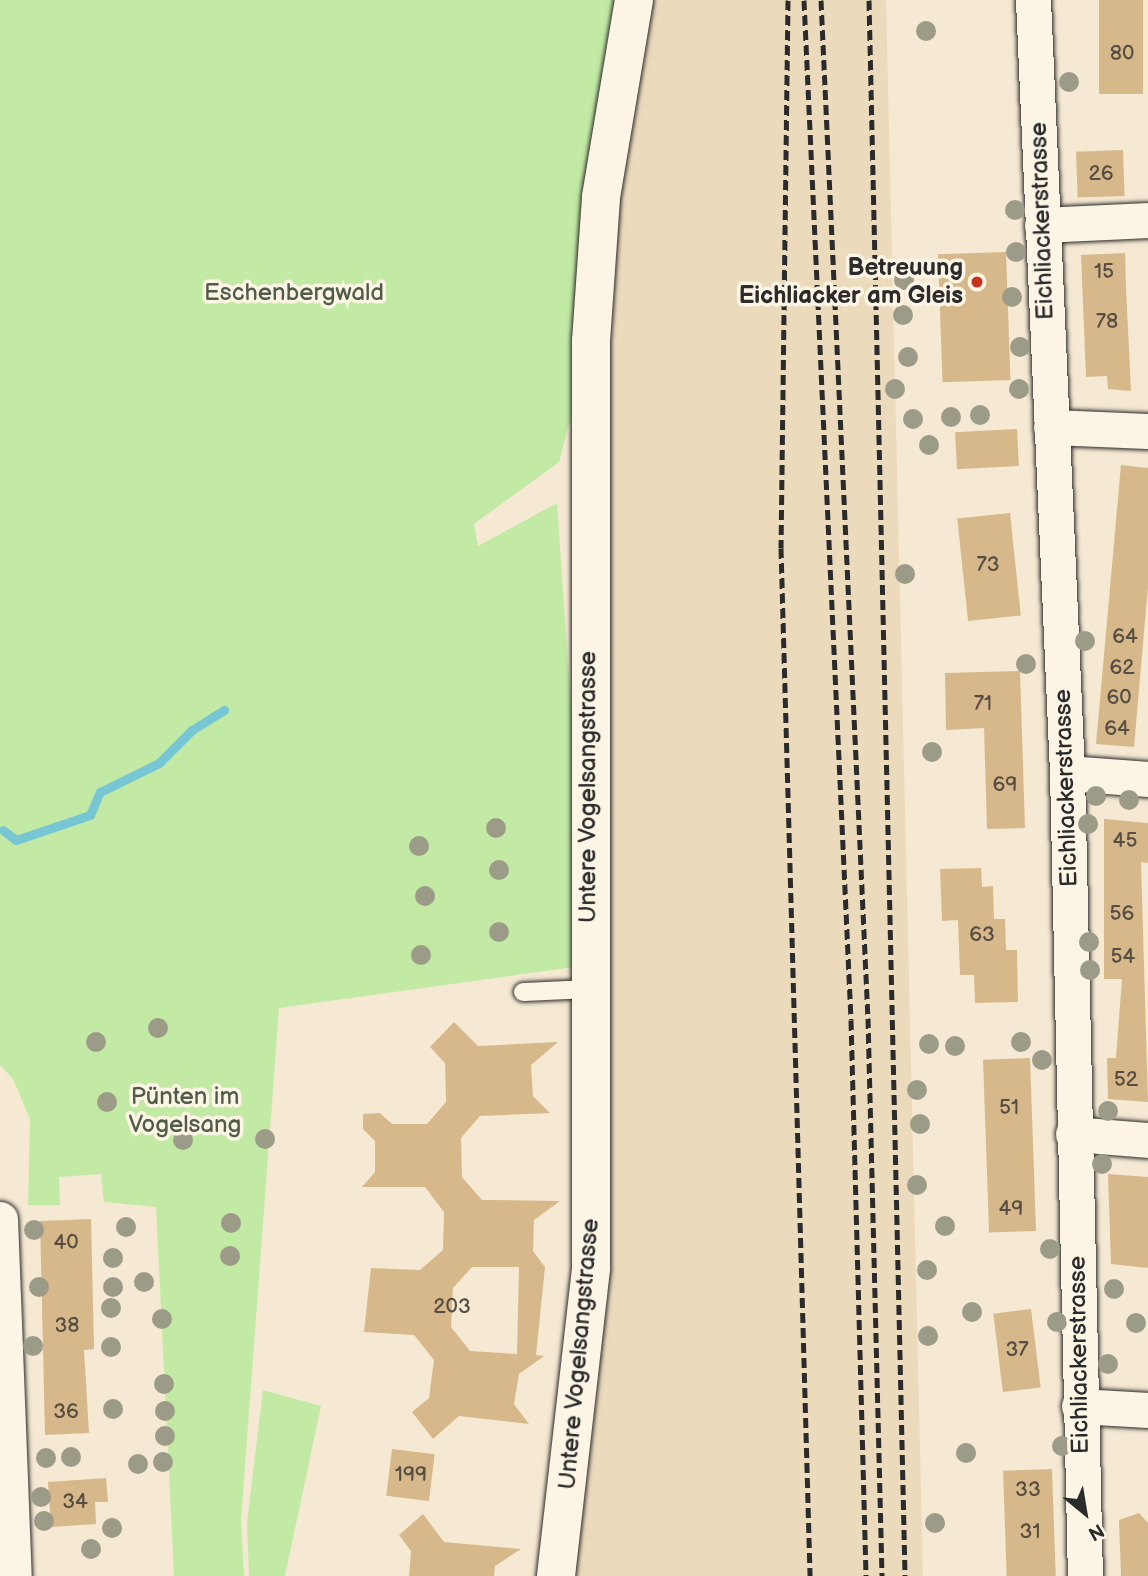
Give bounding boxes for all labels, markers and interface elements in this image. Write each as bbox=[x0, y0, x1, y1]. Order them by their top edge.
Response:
house number: 80 bbox=[1110, 41, 1134, 67]
street label: Eichliackerstrasse bbox=[1024, 122, 1060, 320]
house number: 26 bbox=[1088, 161, 1114, 187]
place label: Betreuung Eichliacker am Gleis bbox=[739, 254, 963, 310]
house number: 15 bbox=[1094, 259, 1114, 285]
marker: Betreuung Eichliacker am Gleis bbox=[969, 274, 985, 290]
park label: Eschenbergwald bbox=[204, 279, 384, 307]
house number: 78 bbox=[1096, 309, 1118, 335]
house number: 73 bbox=[976, 552, 1000, 578]
house number: 64 bbox=[1112, 624, 1138, 650]
street label: Untere Vogelsangstrasse bbox=[574, 651, 602, 923]
house number: 62 bbox=[1109, 655, 1135, 681]
house number: 60 bbox=[1106, 685, 1132, 711]
street label: Eichliackerstrasse bbox=[1048, 689, 1084, 887]
house number: 71 bbox=[974, 691, 992, 717]
house number: 64 bbox=[1104, 716, 1130, 742]
house number: 69 bbox=[993, 772, 1017, 798]
house number: 45 bbox=[1113, 828, 1137, 854]
house number: 56 bbox=[1110, 901, 1134, 927]
house number: 63 bbox=[969, 922, 995, 948]
house number: 54 bbox=[1111, 944, 1135, 970]
house number: 52 bbox=[1114, 1067, 1138, 1093]
park label: Pünten im Vogelsang bbox=[129, 1083, 241, 1139]
house number: 51 bbox=[999, 1095, 1019, 1121]
house number: 49 bbox=[999, 1196, 1023, 1222]
street label: Untere Vogelsangstrasse bbox=[553, 1217, 605, 1491]
house number: 40 bbox=[53, 1230, 79, 1256]
street label: Eichliackerstrasse bbox=[1063, 1256, 1095, 1454]
house number: 203 bbox=[433, 1294, 471, 1320]
house number: 38 bbox=[54, 1313, 80, 1339]
house number: 37 bbox=[1005, 1337, 1029, 1363]
house number: 36 bbox=[53, 1399, 79, 1425]
house number: 199 bbox=[395, 1462, 427, 1488]
house number: 33 bbox=[1015, 1477, 1041, 1503]
north arrow bbox=[1050, 1478, 1120, 1548]
house number: 34 bbox=[62, 1489, 88, 1515]
text: N bbox=[1084, 1518, 1108, 1545]
house number: 31 bbox=[1019, 1519, 1041, 1545]

